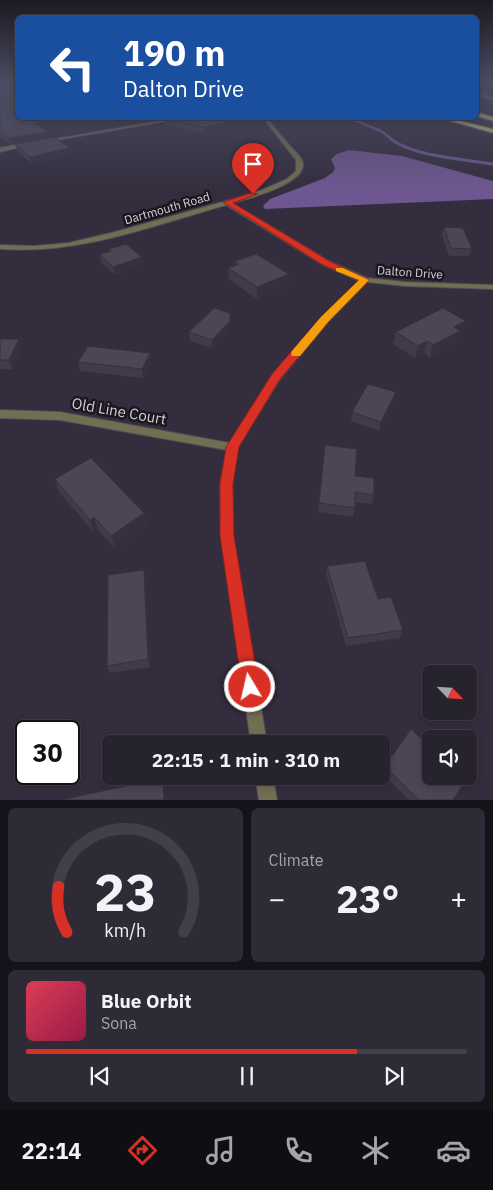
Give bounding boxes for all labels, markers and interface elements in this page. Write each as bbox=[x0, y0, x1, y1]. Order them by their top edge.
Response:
text: 190 m bbox=[123, 30, 226, 76]
icon: left bbox=[40, 35, 105, 100]
text: Dalton Drive bbox=[123, 74, 244, 103]
pin bbox=[232, 143, 274, 194]
icon: arrive bbox=[239, 150, 267, 178]
street label: Dartmouth Road bbox=[122, 189, 212, 227]
street label: Dalton Drive bbox=[377, 262, 444, 282]
street label: Old Line Court bbox=[70, 393, 168, 429]
position arrow bbox=[223, 660, 275, 712]
north arrow bbox=[422, 665, 478, 720]
map controls bbox=[422, 665, 477, 785]
speed limit sign: 30 bbox=[15, 720, 80, 785]
button: sound bbox=[422, 730, 477, 785]
text: 22:15 · 1 min · 310 m bbox=[152, 748, 340, 772]
text: Climate bbox=[269, 850, 324, 870]
text: 23 bbox=[94, 858, 156, 925]
text: 23° bbox=[336, 874, 399, 923]
text: − bbox=[269, 880, 285, 917]
text: + bbox=[450, 880, 467, 917]
text: km/h bbox=[104, 919, 146, 942]
text: Blue Orbit bbox=[101, 989, 191, 1013]
text: Sona bbox=[101, 1013, 137, 1033]
icon: previous bbox=[86, 1062, 114, 1090]
icon: pause bbox=[233, 1062, 261, 1090]
icon: next bbox=[380, 1062, 408, 1090]
icon: directions bbox=[125, 1133, 160, 1168]
icon: music bbox=[203, 1133, 238, 1168]
icon: phone bbox=[281, 1133, 316, 1168]
icon: climate bbox=[358, 1133, 393, 1168]
icon: car bbox=[436, 1133, 471, 1168]
text: 22:14 bbox=[21, 1136, 82, 1165]

